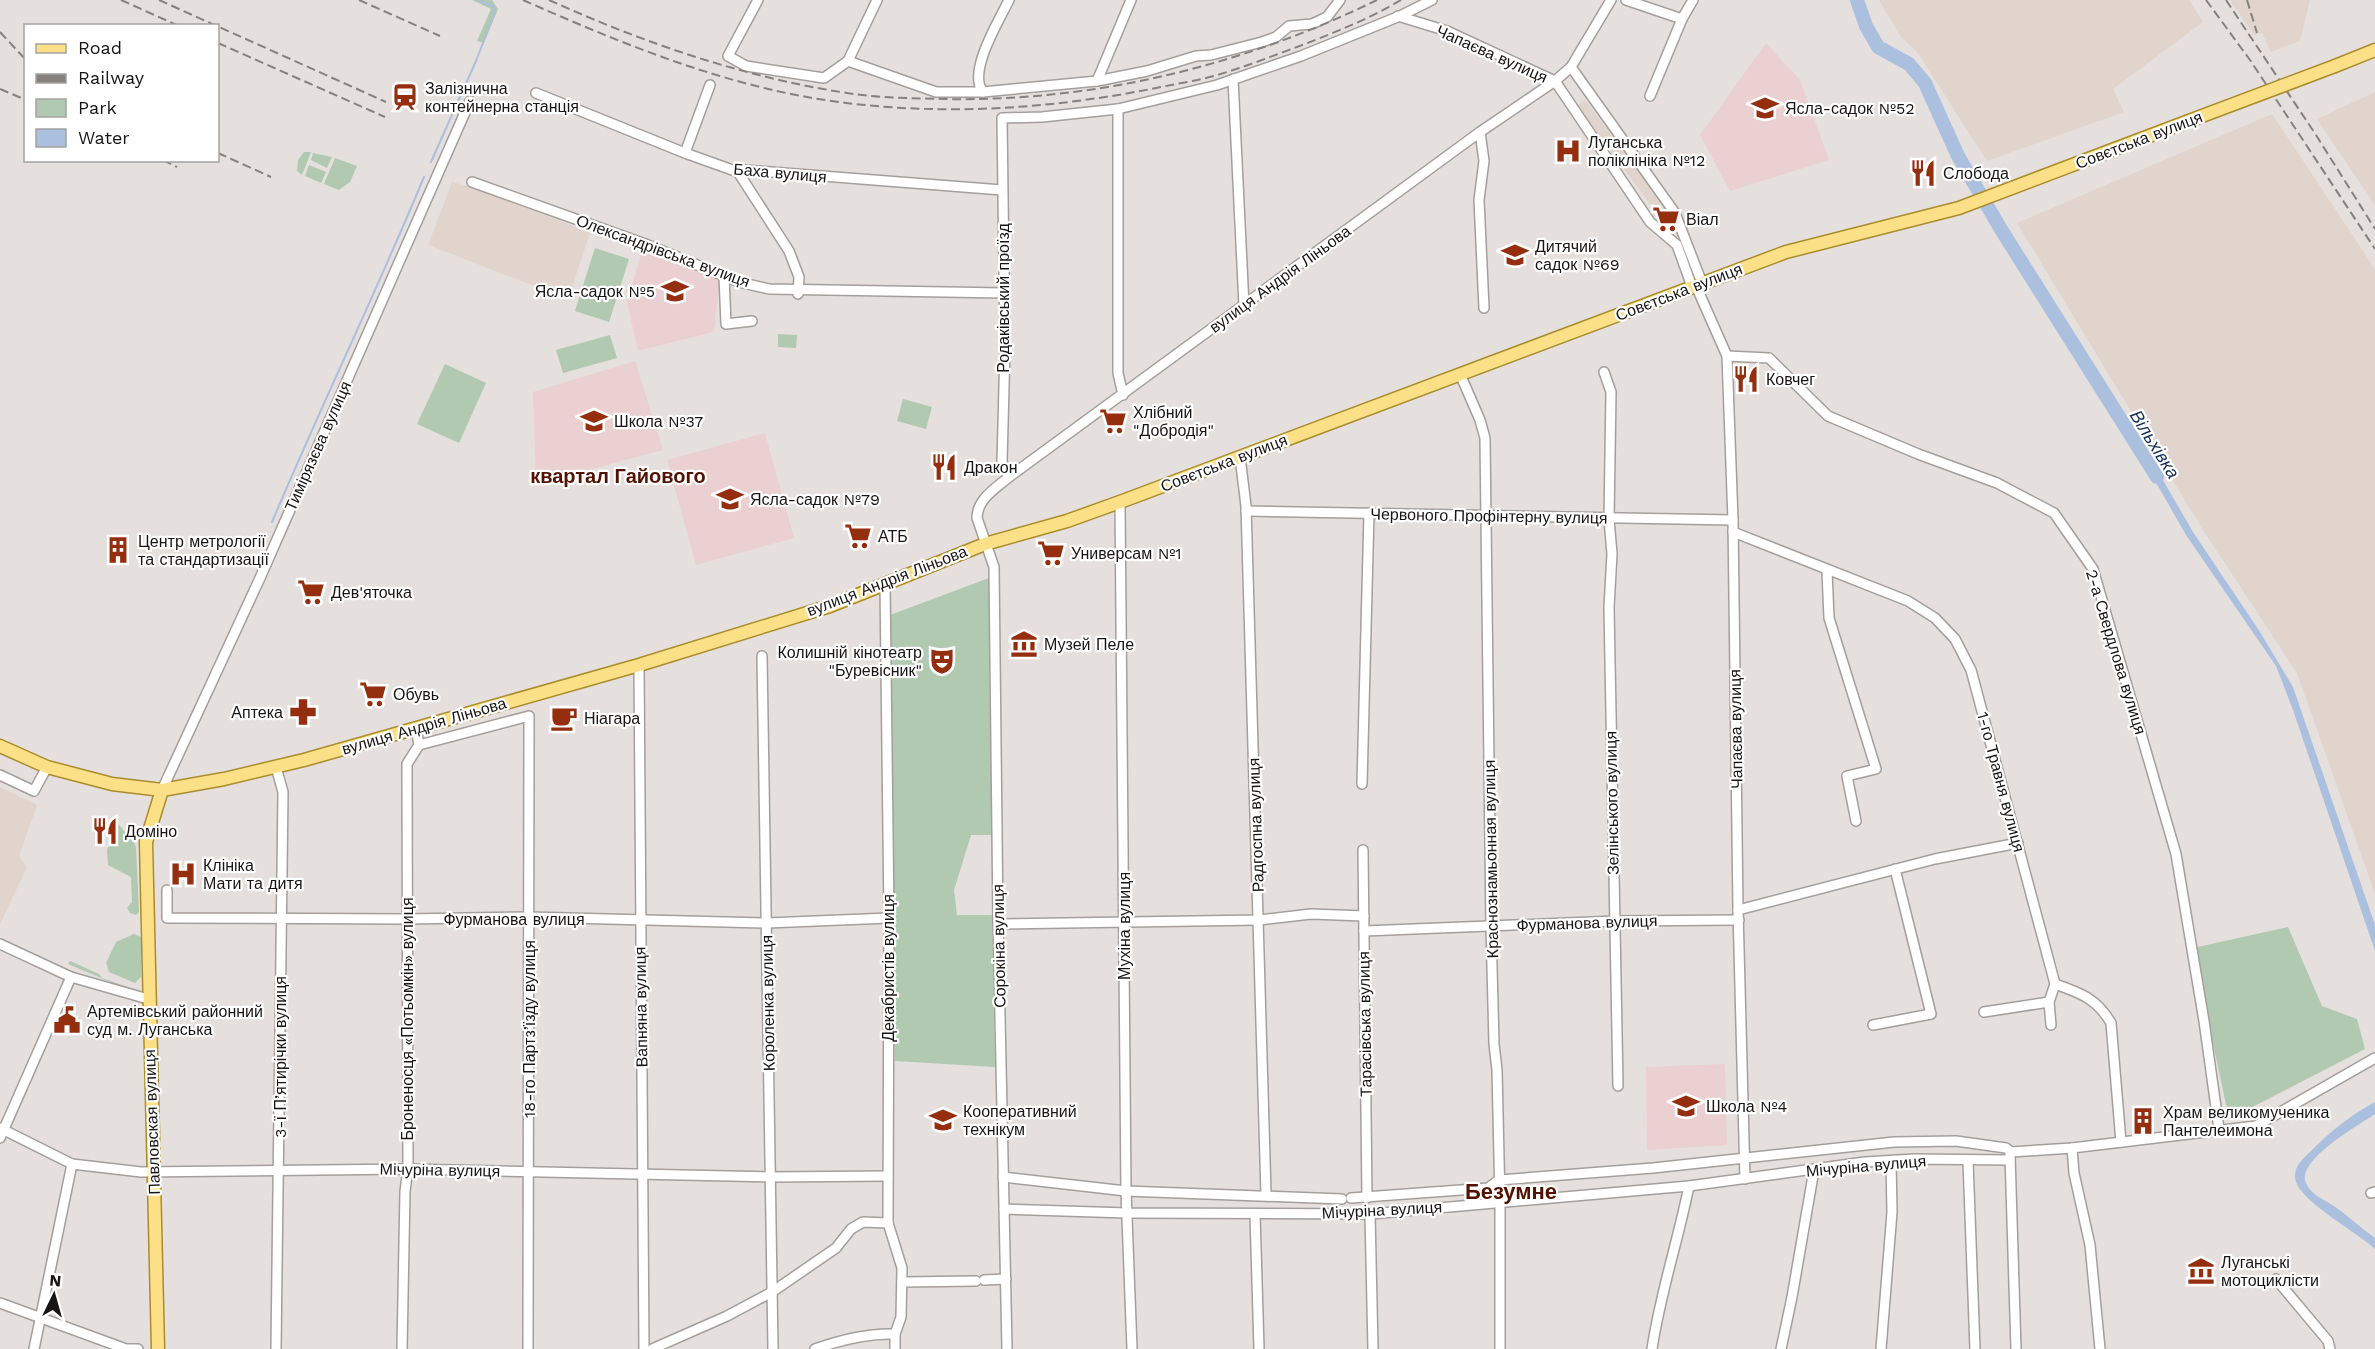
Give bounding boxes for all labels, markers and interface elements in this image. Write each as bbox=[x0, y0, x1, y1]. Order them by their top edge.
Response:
street label: Чапаєва вулиця bbox=[1433, 21, 1551, 87]
legend bbox=[24, 24, 219, 162]
text: Road bbox=[78, 37, 122, 58]
text: Railway bbox=[78, 67, 145, 88]
place label: Залізнична контейнерна станція bbox=[425, 79, 579, 116]
station icon: Залізнична контейнерна станція bbox=[390, 82, 420, 112]
school or university icon: Ясла-садок №52 bbox=[1750, 93, 1780, 123]
text: Park bbox=[78, 97, 117, 118]
place label: Ясла-садок №52 bbox=[1785, 99, 1915, 118]
street label: Совєтська вулиця bbox=[2073, 107, 2205, 173]
text: Water bbox=[78, 127, 130, 148]
place label: Луганська поліклініка №12 bbox=[1588, 133, 1705, 170]
hospital icon: Луганська поліклініка №12 bbox=[1553, 136, 1583, 166]
restaurant icon: Слобода bbox=[1908, 158, 1938, 188]
street label: Баха вулиця bbox=[733, 159, 827, 187]
place label: Слобода bbox=[1943, 164, 2009, 183]
supermarket icon: Віал bbox=[1651, 204, 1681, 234]
place label: Віал bbox=[1686, 210, 1718, 229]
street label: Олександрівська вулиця bbox=[574, 211, 752, 291]
street label: вулиця Андрія Ліньова bbox=[1206, 221, 1354, 337]
street label: Родаківський проїзд bbox=[994, 223, 1013, 373]
place label: Дитячий садок №69 bbox=[1535, 237, 1620, 274]
school or university icon: Дитячий садок №69 bbox=[1500, 240, 1530, 270]
street label: Совєтська вулиця bbox=[1613, 259, 1745, 325]
school or university icon: Ясла-садок №5 bbox=[660, 276, 690, 306]
place label: Ясла-садок №5 bbox=[535, 282, 655, 301]
restaurant icon: Ковчег bbox=[1731, 364, 1761, 394]
place label: Ковчег bbox=[1766, 370, 1815, 389]
street label: Тимірязєва вулиця bbox=[281, 378, 355, 514]
place label: Хлібний "Добродія" bbox=[1133, 403, 1214, 440]
school or university icon: Школа №37 bbox=[579, 406, 609, 436]
supermarket icon: Хлібний "Добродія" bbox=[1098, 406, 1128, 436]
water label: Вільхівка bbox=[2126, 406, 2184, 482]
place label: Школа №37 bbox=[614, 412, 703, 431]
street label: Совєтська вулиця bbox=[1158, 430, 1290, 496]
restaurant icon: Дракон bbox=[929, 452, 959, 482]
place label: Дракон bbox=[964, 458, 1018, 477]
district label: квартал Гайового bbox=[530, 464, 706, 488]
school or university icon: Ясла-садок №79 bbox=[715, 484, 745, 514]
place label: Ясла-садок №79 bbox=[750, 490, 880, 509]
street label: Червоного Профінтерну вулиця bbox=[1370, 504, 1608, 528]
supermarket icon: АТБ bbox=[843, 521, 873, 551]
place label: АТБ bbox=[878, 527, 908, 546]
place label: Центр метрології та стандартизації bbox=[138, 532, 269, 569]
building icon: Центр метрології та стандартизації bbox=[103, 535, 133, 565]
supermarket icon: Универсам №1 bbox=[1036, 538, 1066, 568]
street label: вулиця Андрія Ліньова bbox=[804, 542, 970, 620]
place label: Универсам №1 bbox=[1071, 544, 1181, 563]
street label: 2-а Свердлова вулиця bbox=[2082, 567, 2150, 737]
supermarket icon: Дев'яточка bbox=[296, 577, 326, 607]
place label: Дев'яточка bbox=[331, 583, 412, 602]
museum icon: Музей Пеле bbox=[1009, 629, 1039, 659]
place label: Музей Пеле bbox=[1044, 635, 1134, 654]
place label: Колишній кінотеатр "Буревісник" bbox=[777, 643, 922, 680]
theatre icon: Колишній кінотеатр "Буревісник" bbox=[927, 646, 957, 676]
street label: Чапаєва вулиця bbox=[1725, 669, 1747, 789]
supermarket icon: Обувь bbox=[358, 679, 388, 709]
place label: Обувь bbox=[393, 685, 439, 704]
street label: вулиця Андрія Ліньова bbox=[340, 693, 508, 759]
pharmacy icon: Аптека bbox=[288, 697, 318, 727]
place label: Аптека bbox=[231, 703, 283, 722]
cafe icon: Ніагара bbox=[549, 703, 579, 733]
place label: Ніагара bbox=[584, 709, 640, 728]
street label: 1-го Травня вулиця bbox=[1973, 710, 2029, 854]
street label: Зелінського вулиця bbox=[1601, 731, 1623, 875]
street label: Радгоспна вулиця bbox=[1244, 757, 1268, 893]
street label: Краснознамьонная вулиця bbox=[1480, 760, 1502, 958]
restaurant icon: Доміно bbox=[90, 816, 120, 846]
place label: Доміно bbox=[125, 822, 177, 841]
place label: Клініка Мати та дитя bbox=[203, 856, 303, 893]
hospital icon: Клініка Мати та дитя bbox=[168, 859, 198, 889]
street label: Мухіна вулиця bbox=[1115, 872, 1134, 980]
street label: Сорокіна вулиця bbox=[988, 884, 1010, 1008]
street label: Декабристів вулиця bbox=[879, 894, 898, 1042]
street label: Броненосця «Потьомкін» вулиця bbox=[398, 897, 417, 1141]
street label: Фурманова вулиця bbox=[443, 910, 585, 929]
street label: Фурманова вулиця bbox=[1516, 911, 1658, 935]
street label: Короленка вулиця bbox=[757, 935, 779, 1071]
street label: 18-го Партз’їзду вулиця bbox=[520, 940, 539, 1118]
street label: Вапняна вулиця bbox=[630, 946, 652, 1068]
street label: Тарасівська вулиця bbox=[1354, 951, 1376, 1097]
street label: 3-ї П’ятирічки вулиця bbox=[271, 976, 290, 1138]
place label: Артемівський районний суд м. Луганська bbox=[87, 1002, 263, 1039]
public building icon: Артемівський районний суд м. Луганська bbox=[52, 1005, 82, 1035]
street label: Павловская вулиця bbox=[140, 1049, 164, 1195]
school or university icon: Школа №4 bbox=[1671, 1091, 1701, 1121]
place label: Школа №4 bbox=[1706, 1097, 1788, 1116]
place label: Кооперативний технікум bbox=[963, 1102, 1077, 1139]
place label: Храм великомученика Пантелеимона bbox=[2163, 1103, 2330, 1140]
school or university icon: Кооперативний технікум bbox=[928, 1105, 958, 1135]
building icon: Храм великомученика Пантелеимона bbox=[2128, 1106, 2158, 1136]
street label: Мічуріна вулиця bbox=[1805, 1151, 1927, 1181]
street label: Мічуріна вулиця bbox=[380, 1159, 500, 1181]
district label: Безумне bbox=[1465, 1179, 1557, 1204]
street label: Мічуріна вулиця bbox=[1321, 1197, 1443, 1223]
place label: Луганські мотоциклісти bbox=[2221, 1253, 2319, 1290]
museum icon: Луганські мотоциклісти bbox=[2186, 1256, 2216, 1286]
north arrow bbox=[24, 1265, 84, 1325]
text: N bbox=[49, 1271, 62, 1291]

